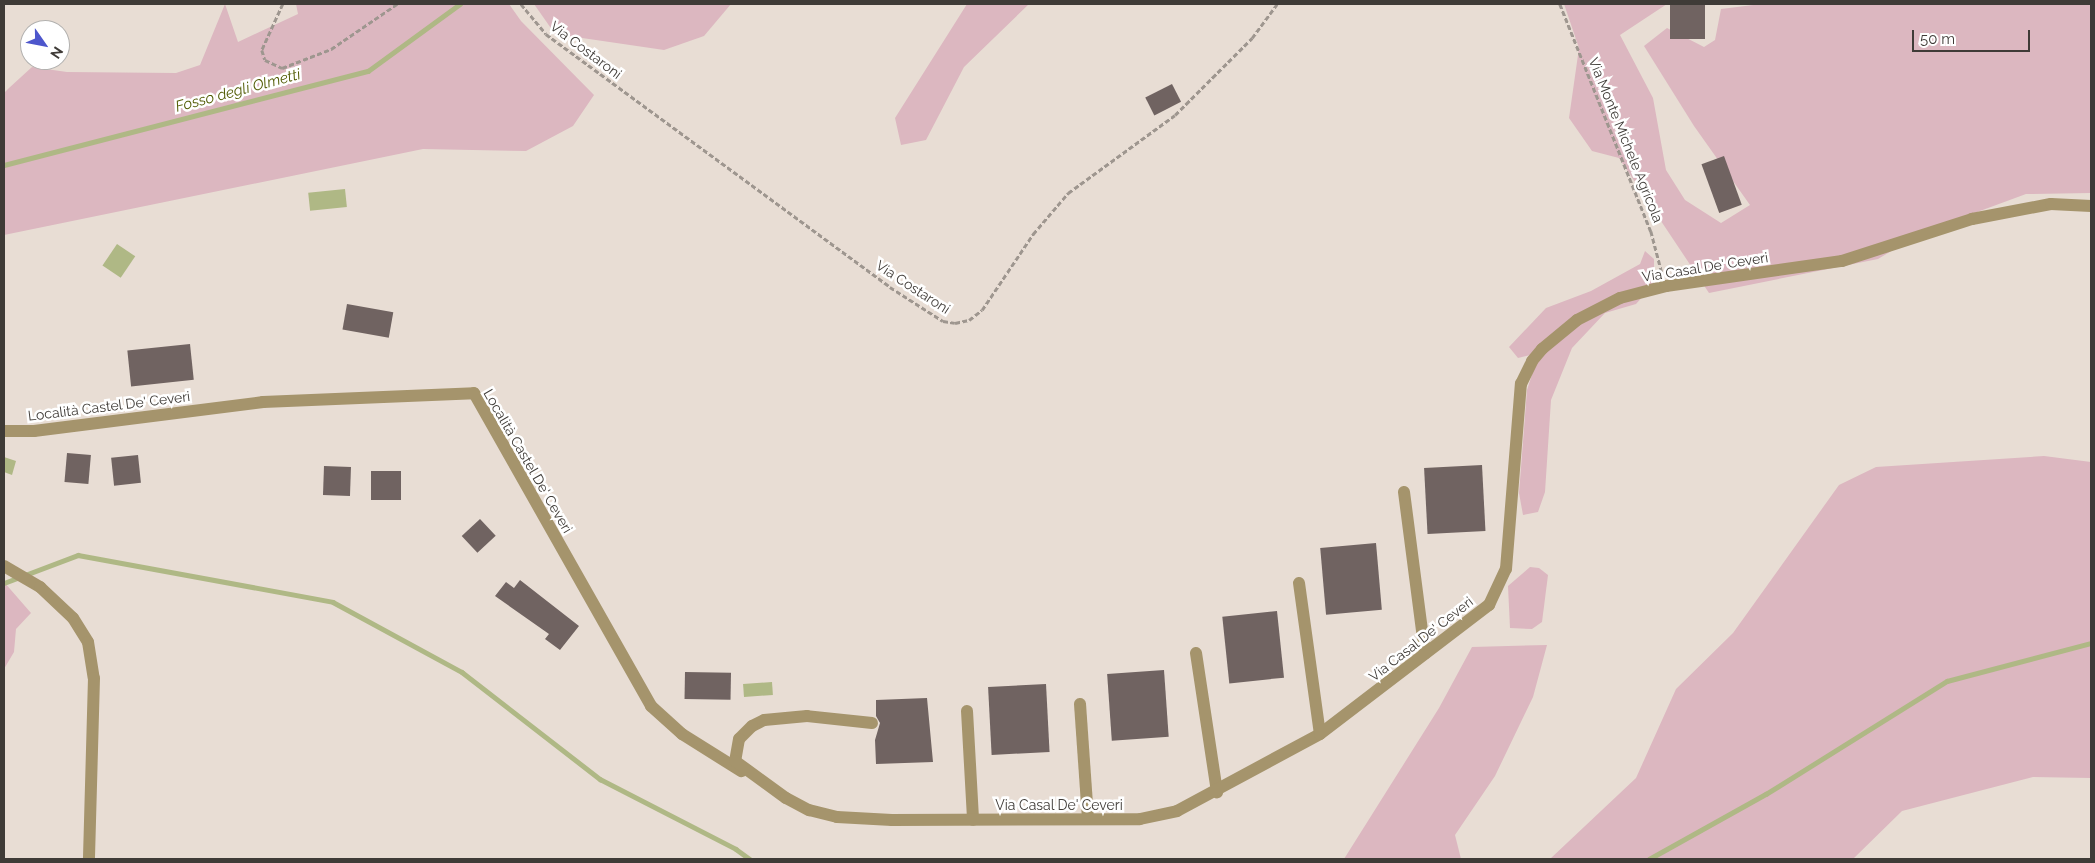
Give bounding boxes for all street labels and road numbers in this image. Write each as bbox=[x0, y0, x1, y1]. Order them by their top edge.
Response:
street label: Via Costaroni bbox=[547, 18, 625, 82]
street label: Via Monte Michele Agricola bbox=[1585, 55, 1667, 225]
street label: Via Casal De' Ceveri bbox=[1640, 249, 1770, 285]
street label: Via Costaroni bbox=[873, 257, 953, 317]
street label: Località Castel De' Ceveri bbox=[480, 386, 576, 536]
street label: Località Castel De' Ceveri bbox=[27, 388, 191, 424]
street label: Via Casal De' Ceveri bbox=[1365, 593, 1477, 685]
street label: Via Casal De' Ceveri bbox=[995, 797, 1123, 813]

